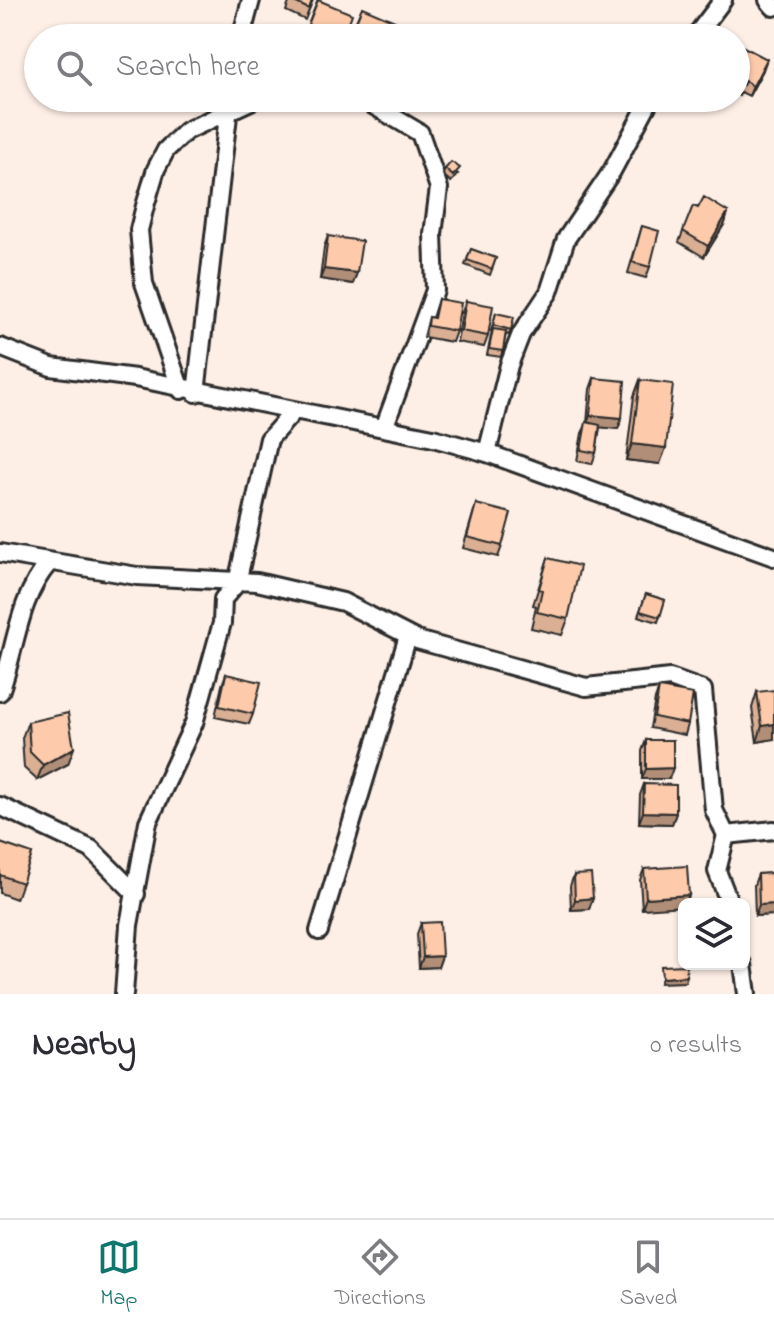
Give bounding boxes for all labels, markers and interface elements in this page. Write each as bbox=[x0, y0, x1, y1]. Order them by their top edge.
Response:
search box bbox=[24, 24, 750, 112]
icon: search bbox=[52, 46, 96, 90]
text: Search here bbox=[116, 46, 260, 90]
map controls bbox=[678, 898, 750, 970]
button: layers bbox=[678, 898, 750, 970]
text: Nearby bbox=[32, 1021, 136, 1071]
text: 0 results bbox=[650, 1027, 742, 1065]
tab: Map bbox=[97, 1235, 141, 1315]
tab: Directions bbox=[335, 1235, 426, 1315]
tab: Saved bbox=[620, 1235, 677, 1315]

